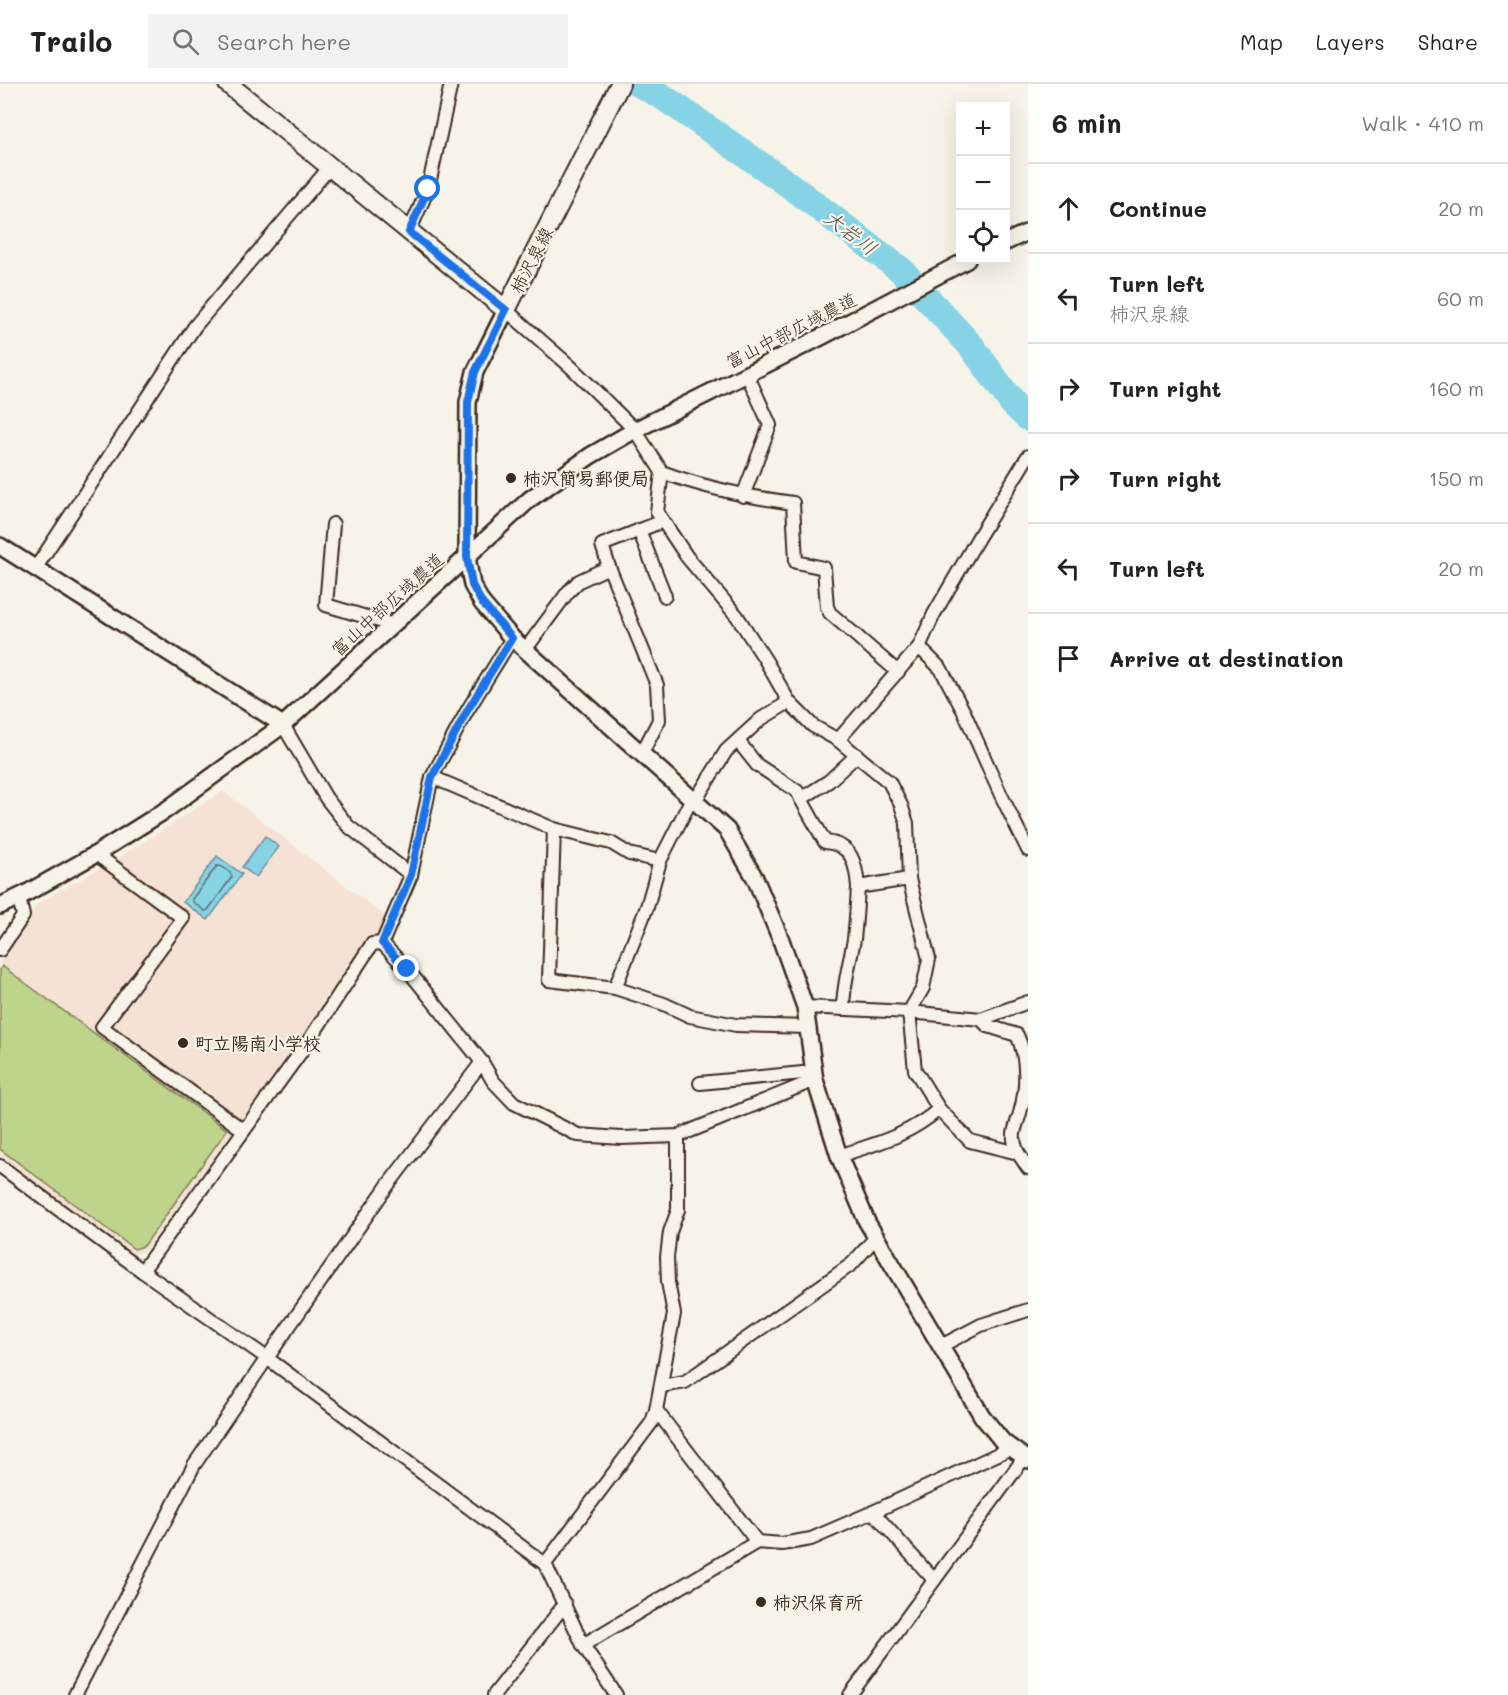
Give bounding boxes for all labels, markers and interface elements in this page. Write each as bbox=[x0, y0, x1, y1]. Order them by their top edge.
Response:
search box bbox=[148, 14, 568, 68]
text: Trailo bbox=[30, 23, 112, 59]
icon: search bbox=[169, 25, 202, 58]
text: Search here bbox=[217, 27, 351, 56]
text: Map bbox=[1240, 28, 1283, 55]
text: Layers bbox=[1316, 28, 1385, 55]
text: Share bbox=[1418, 28, 1478, 55]
map controls bbox=[956, 102, 1010, 264]
button: + bbox=[956, 102, 1010, 156]
text: 6 min bbox=[1052, 106, 1121, 140]
text: Walk · 410 m bbox=[1361, 110, 1484, 136]
button: − bbox=[956, 156, 1010, 210]
route start bbox=[414, 175, 440, 201]
icon: ahead bbox=[1052, 192, 1085, 225]
text: Continue bbox=[1109, 194, 1207, 223]
text: 20 m bbox=[1438, 195, 1484, 221]
water label: 大岩川 bbox=[819, 204, 883, 260]
button: locate bbox=[956, 210, 1010, 264]
street label: 柿沢泉線 bbox=[504, 222, 558, 298]
text: Turn left bbox=[1109, 269, 1205, 298]
icon: left bbox=[1052, 282, 1085, 315]
text: 60 m bbox=[1437, 285, 1484, 311]
street label: 富山中部広域農道 bbox=[721, 287, 861, 373]
text: 柿沢泉線 bbox=[1109, 300, 1189, 326]
icon: right bbox=[1052, 372, 1085, 405]
text: Turn right bbox=[1109, 374, 1221, 403]
text: 160 m bbox=[1428, 375, 1484, 401]
icon: right bbox=[1052, 462, 1085, 495]
text: Turn right bbox=[1109, 464, 1221, 493]
text: 150 m bbox=[1429, 465, 1484, 491]
place label: 柿沢簡易郵便局 bbox=[523, 466, 649, 490]
marker: 柿沢簡易郵便局 bbox=[504, 471, 518, 485]
street label: 富山中部広域農道 bbox=[325, 547, 449, 661]
icon: left bbox=[1052, 552, 1085, 585]
text: Turn left bbox=[1109, 554, 1205, 583]
text: 20 m bbox=[1438, 555, 1484, 581]
icon: arrive bbox=[1052, 642, 1085, 675]
text: Arrive at destination bbox=[1109, 644, 1344, 673]
route end bbox=[393, 955, 419, 981]
place label: 町立陽南小学校 bbox=[195, 1031, 321, 1055]
marker: 町立陽南小学校 bbox=[176, 1036, 190, 1050]
place label: 柿沢保育所 bbox=[773, 1590, 863, 1614]
marker: 柿沢保育所 bbox=[754, 1595, 768, 1609]

